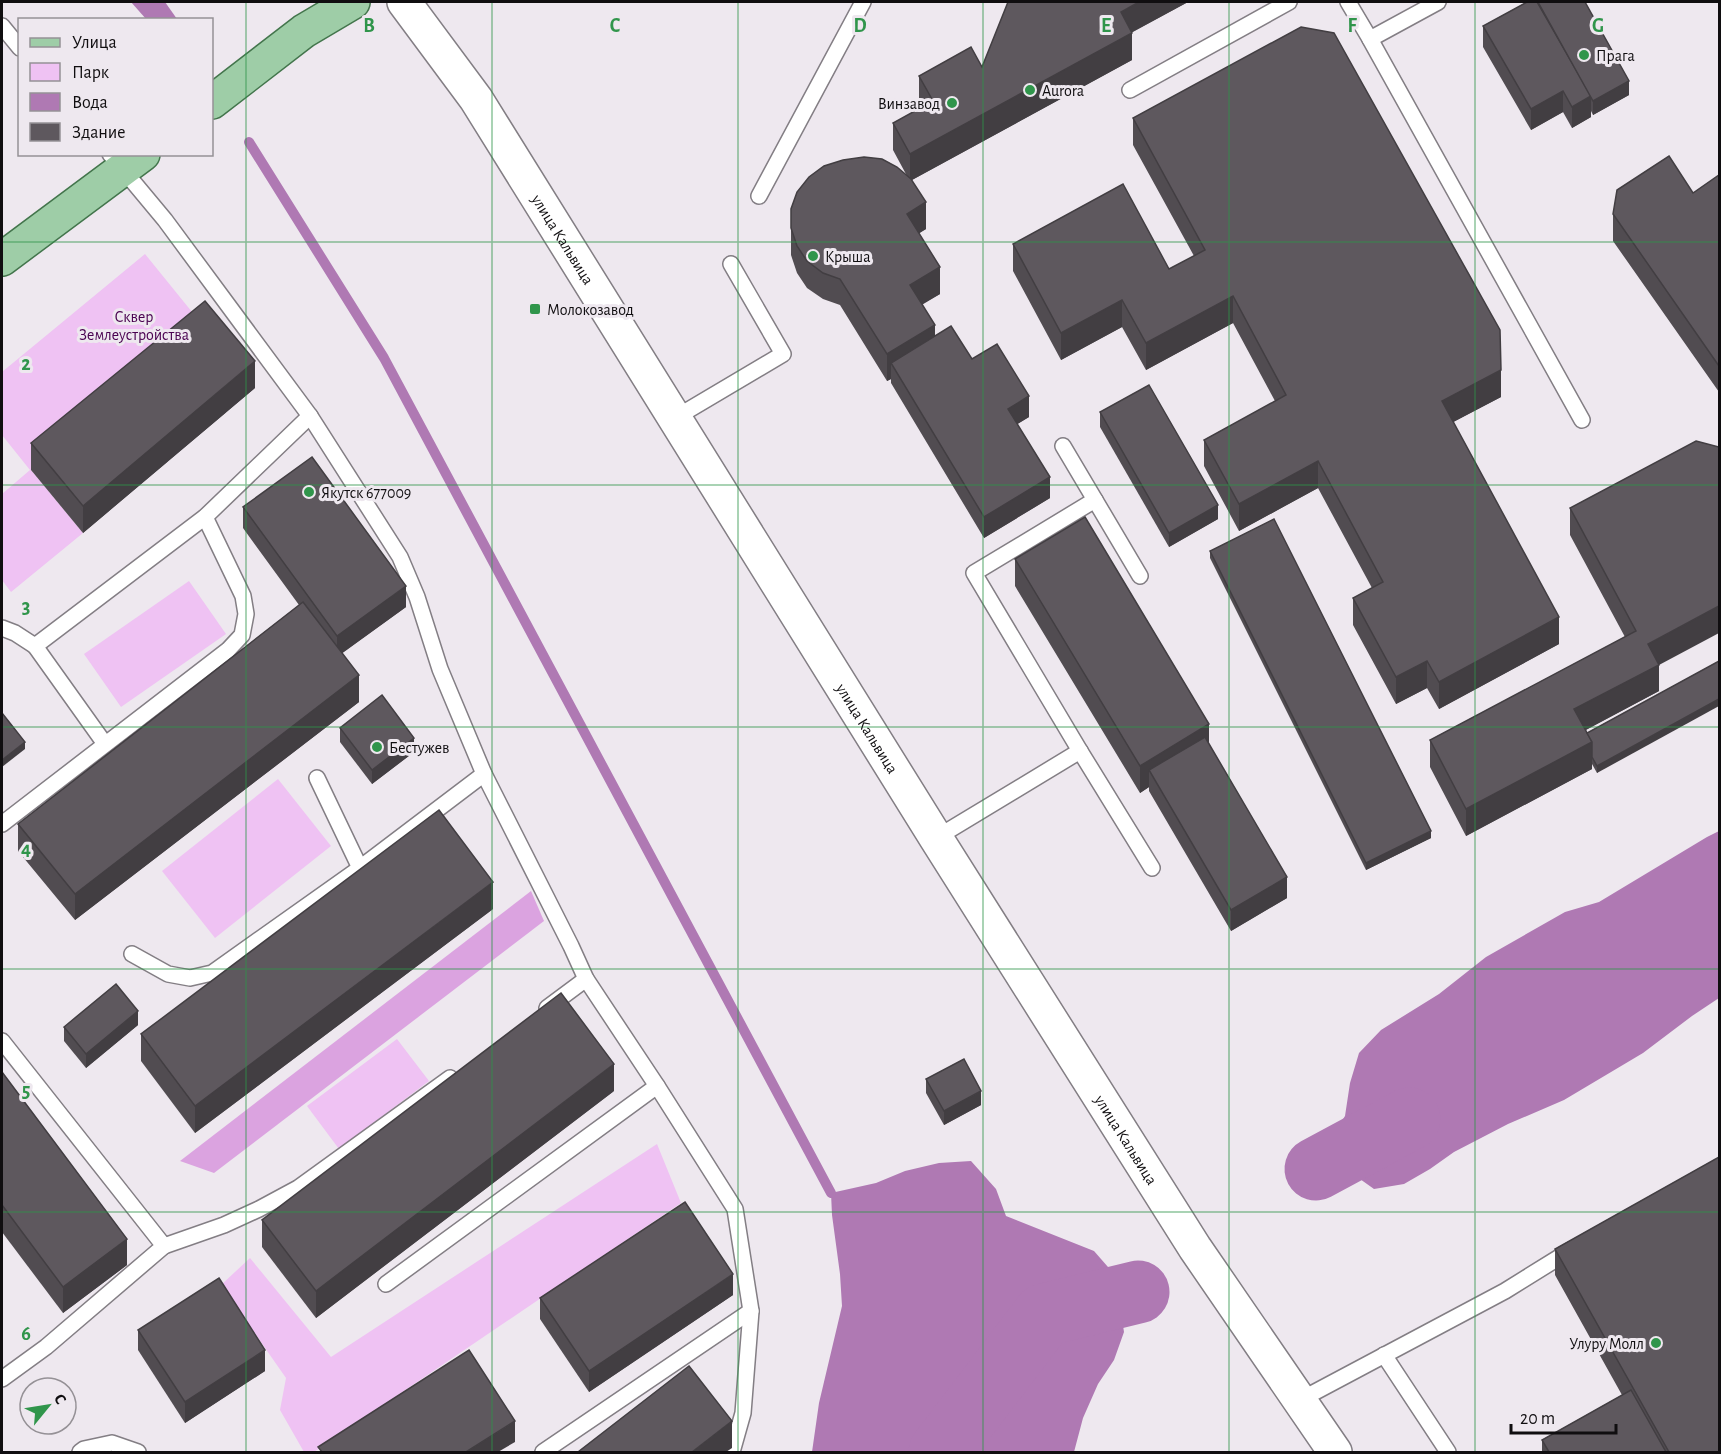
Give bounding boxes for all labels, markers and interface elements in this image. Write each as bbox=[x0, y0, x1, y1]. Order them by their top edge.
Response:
text: B bbox=[363, 16, 375, 36]
text: C bbox=[610, 16, 621, 36]
text: D bbox=[853, 16, 867, 36]
text: E bbox=[1101, 16, 1111, 36]
text: F bbox=[1347, 16, 1357, 36]
text: G bbox=[1592, 16, 1604, 36]
legend bbox=[18, 18, 213, 156]
text: Улица bbox=[72, 34, 117, 52]
marker: Прага bbox=[1577, 48, 1591, 62]
place label: Прага bbox=[1596, 48, 1635, 64]
text: Парк bbox=[72, 64, 110, 82]
marker: Aurora bbox=[1023, 83, 1037, 97]
place label: Aurora bbox=[1042, 83, 1084, 99]
text: Вода bbox=[72, 94, 108, 112]
place label: Винзавод bbox=[878, 96, 940, 112]
marker: Винзавод bbox=[945, 96, 959, 110]
text: Здание bbox=[72, 124, 126, 142]
street label: улица Кальвица bbox=[527, 191, 596, 288]
marker: Крыша bbox=[806, 249, 820, 263]
place label: Крыша bbox=[825, 249, 870, 265]
marker: Молокозавод bbox=[528, 302, 542, 316]
place label: Молокозавод bbox=[547, 302, 634, 318]
park label: Сквер Землеустройства bbox=[79, 309, 189, 344]
text: 2 bbox=[21, 354, 31, 374]
marker: Якутск 677009 bbox=[302, 485, 316, 499]
place label: Якутск 677009 bbox=[321, 485, 411, 502]
text: 3 bbox=[22, 597, 30, 617]
street label: улица Кальвица bbox=[832, 680, 901, 777]
marker: Бестужев bbox=[370, 740, 384, 754]
place label: Бестужев bbox=[389, 740, 449, 757]
text: 4 bbox=[21, 839, 31, 859]
text: 5 bbox=[22, 1081, 30, 1101]
street label: улица Кальвица bbox=[1090, 1092, 1160, 1188]
text: 6 bbox=[21, 1324, 31, 1344]
place label: Улуру Молл bbox=[1569, 1336, 1644, 1353]
marker: Улуру Молл bbox=[1649, 1336, 1663, 1350]
north arrow bbox=[18, 1376, 78, 1436]
text: С bbox=[51, 1391, 69, 1407]
scale bar bbox=[1511, 1397, 1616, 1435]
text: 20 m bbox=[1520, 1410, 1555, 1428]

